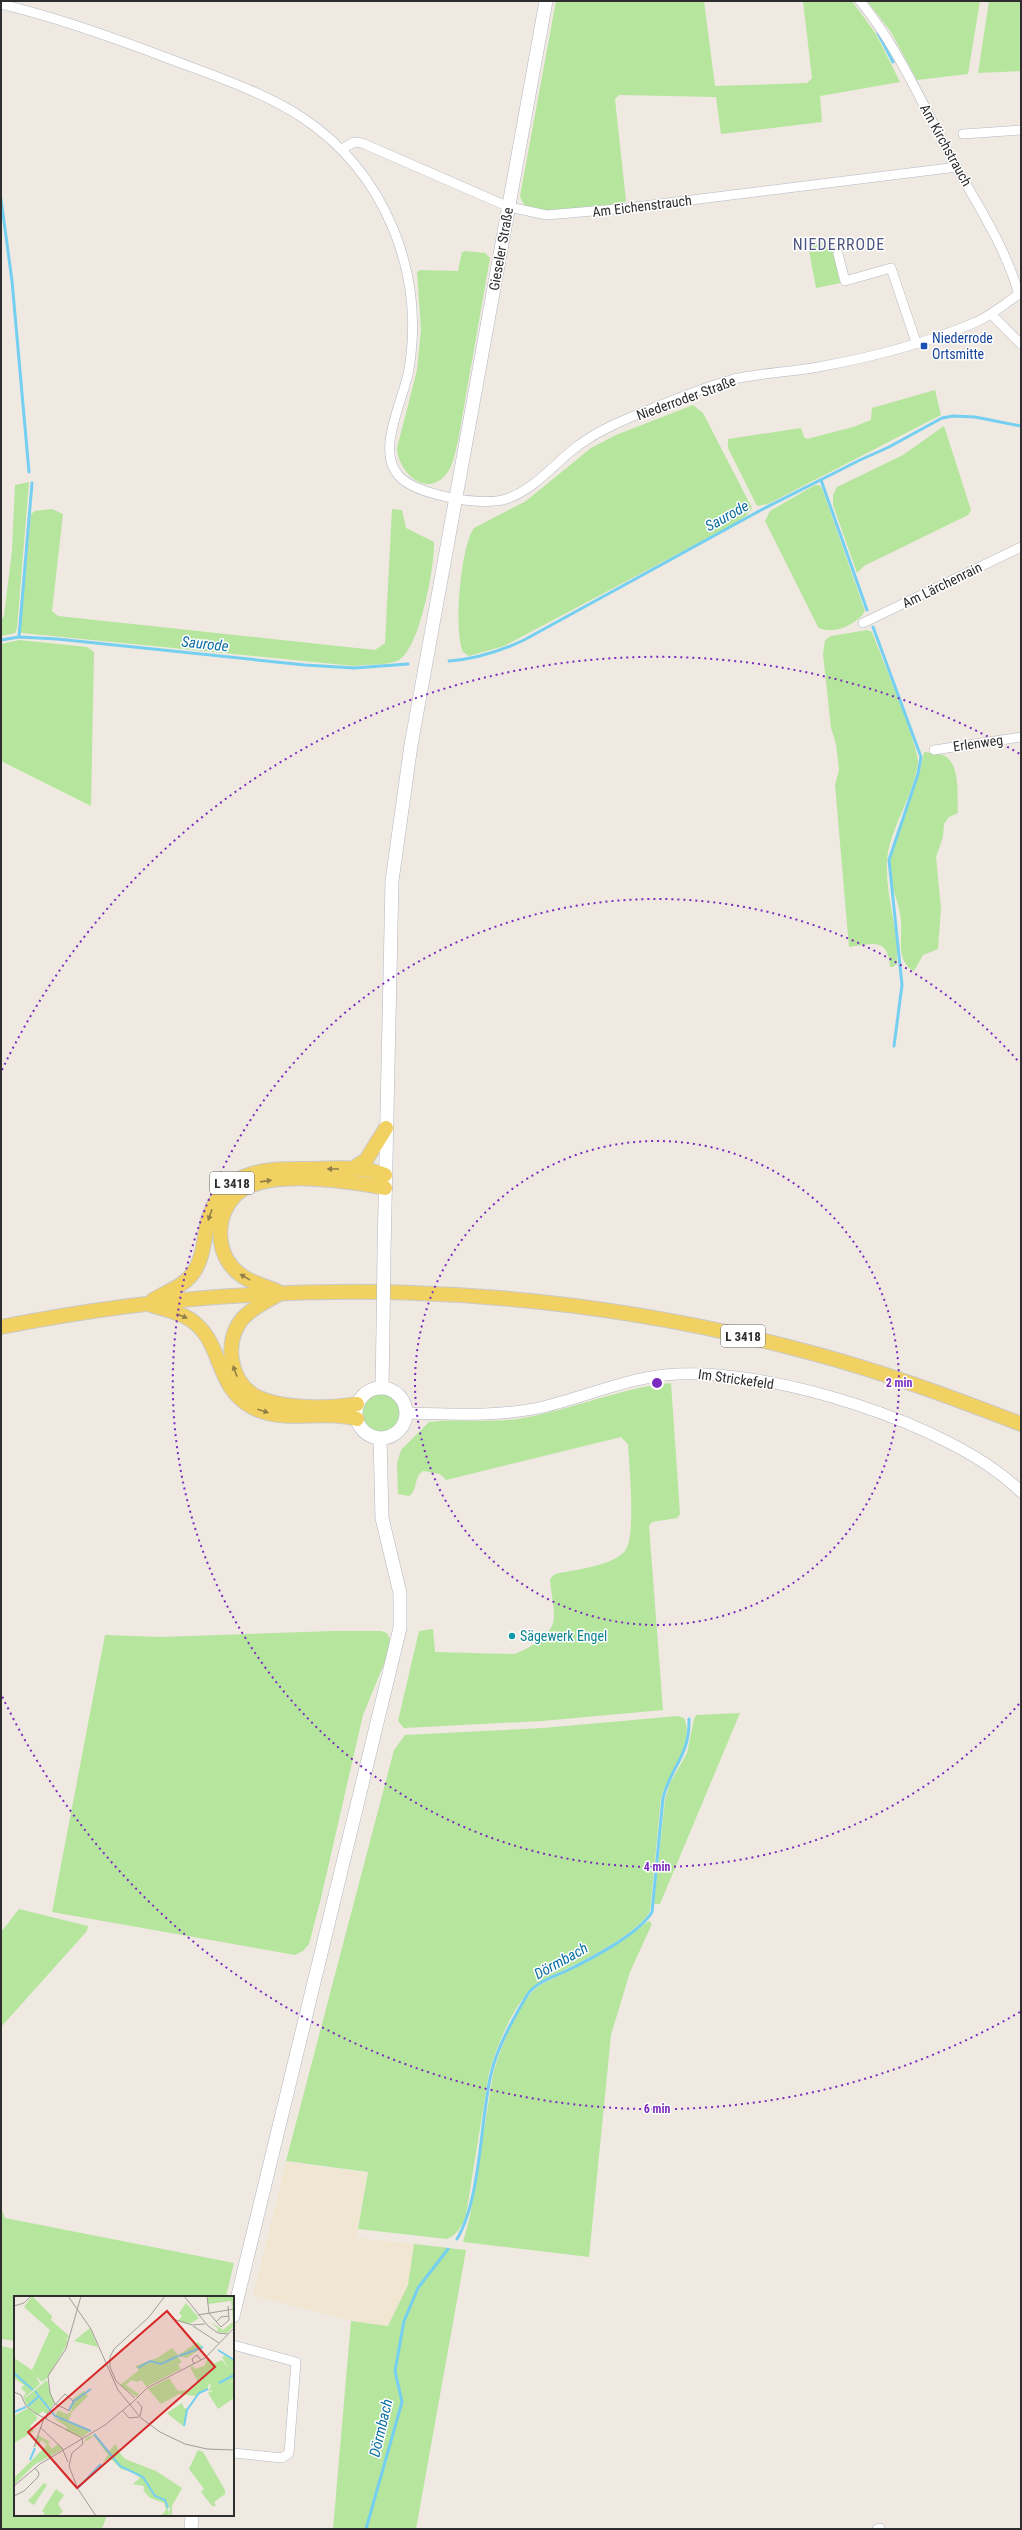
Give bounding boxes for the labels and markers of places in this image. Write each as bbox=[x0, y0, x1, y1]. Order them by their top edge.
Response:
place label: Niederrode Ortsmitte bbox=[932, 330, 993, 362]
marker: Niederrode Ortsmitte bbox=[919, 341, 929, 351]
centre of rings bbox=[650, 1376, 664, 1390]
place label: Sägewerk Engel bbox=[520, 1628, 607, 1644]
marker: Sägewerk Engel bbox=[507, 1631, 517, 1641]

